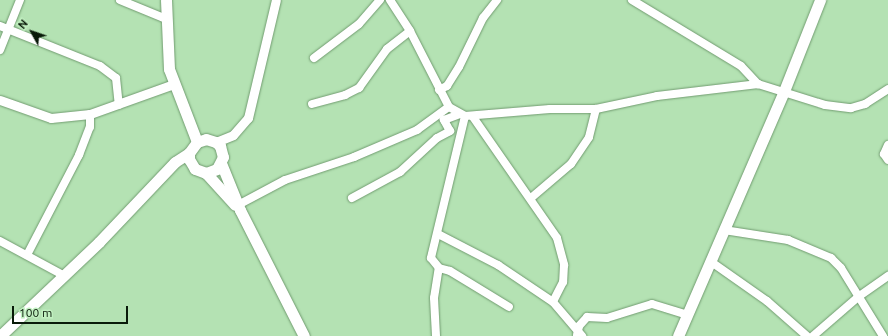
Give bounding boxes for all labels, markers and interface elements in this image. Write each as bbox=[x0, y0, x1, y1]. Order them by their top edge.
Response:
north arrow bbox=[12, 12, 52, 52]
text: N bbox=[16, 17, 30, 31]
scale bar bbox=[14, 298, 130, 324]
text: 100 m bbox=[19, 306, 52, 319]

